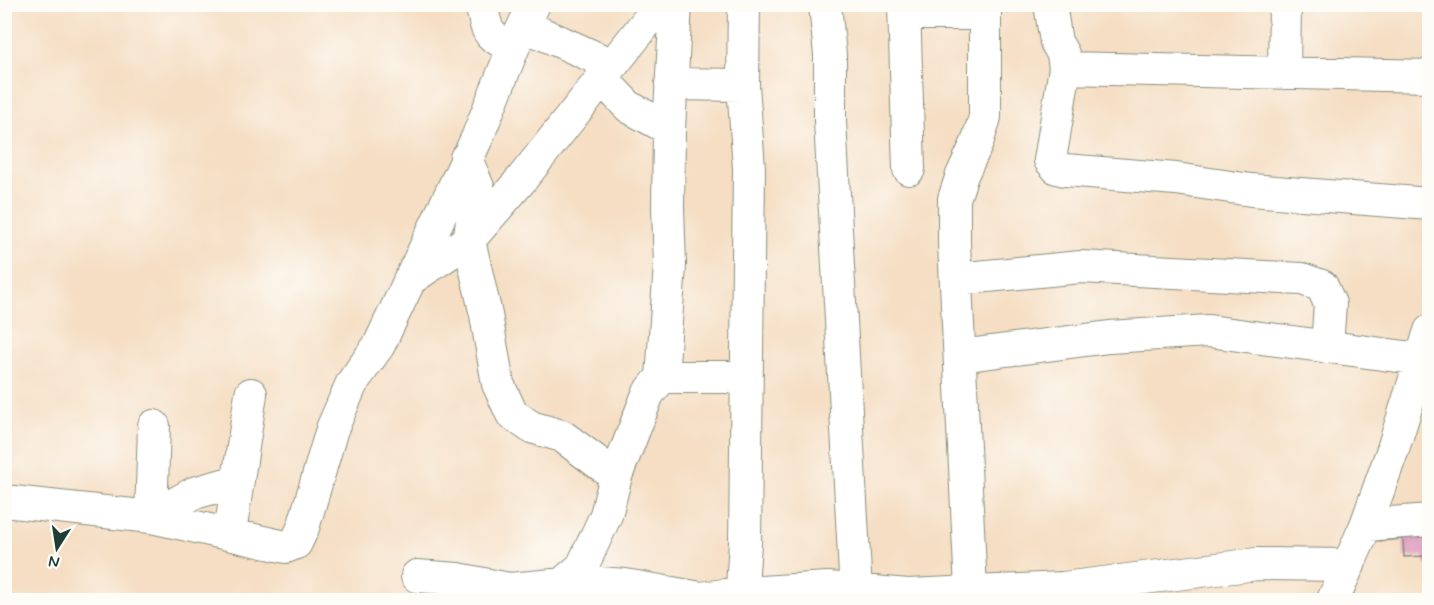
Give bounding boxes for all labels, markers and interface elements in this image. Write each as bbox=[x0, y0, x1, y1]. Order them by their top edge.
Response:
north arrow bbox=[27, 518, 87, 578]
text: N bbox=[47, 550, 62, 573]

